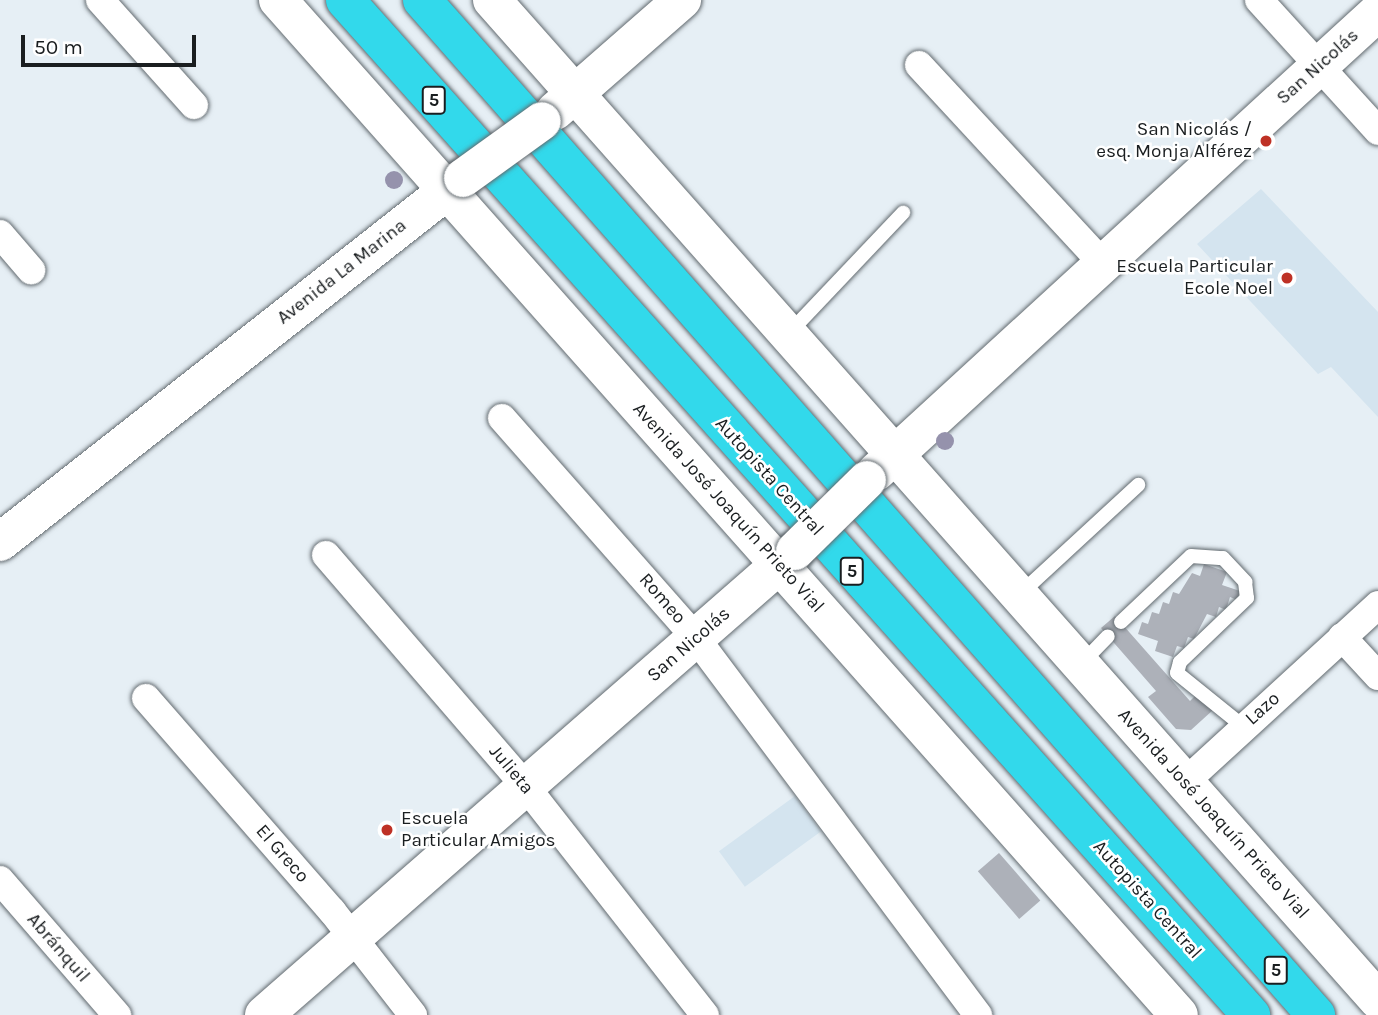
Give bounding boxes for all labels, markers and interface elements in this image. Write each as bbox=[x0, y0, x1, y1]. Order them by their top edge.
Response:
scale bar bbox=[24, 21, 200, 65]
street label: San Nicolás bbox=[1272, 24, 1364, 110]
text: 50 m bbox=[34, 35, 83, 59]
road number: 5 bbox=[422, 86, 446, 114]
place label: San Nicolás / esq. Monja Alférez bbox=[1096, 119, 1252, 163]
marker: San Nicolás / esq. Monja Alférez bbox=[1258, 133, 1274, 149]
street label: Avenida La Marina bbox=[273, 214, 411, 330]
place label: Escuela Particular Ecole Noel bbox=[1116, 256, 1273, 300]
marker: Escuela Particular Ecole Noel bbox=[1279, 270, 1295, 286]
street label: Avenida José Joaquín Prieto Vial bbox=[627, 398, 829, 618]
street label: Autopista Central bbox=[710, 413, 828, 541]
road number: 5 bbox=[840, 556, 864, 586]
street label: Romeo bbox=[634, 569, 690, 629]
street label: San Nicolás bbox=[643, 603, 735, 687]
street label: Lazo bbox=[1241, 688, 1285, 730]
street label: Avenida José Joaquín Prieto Vial bbox=[1112, 704, 1314, 924]
street label: Julieta bbox=[484, 741, 538, 799]
place label: Escuela Particular Amigos bbox=[401, 808, 556, 852]
street label: El Greco bbox=[251, 820, 313, 888]
marker: Escuela Particular Amigos bbox=[379, 822, 395, 838]
street label: Autopista Central bbox=[1088, 836, 1206, 964]
street label: Abránquil bbox=[22, 909, 94, 987]
road number: 5 bbox=[1264, 956, 1288, 985]

